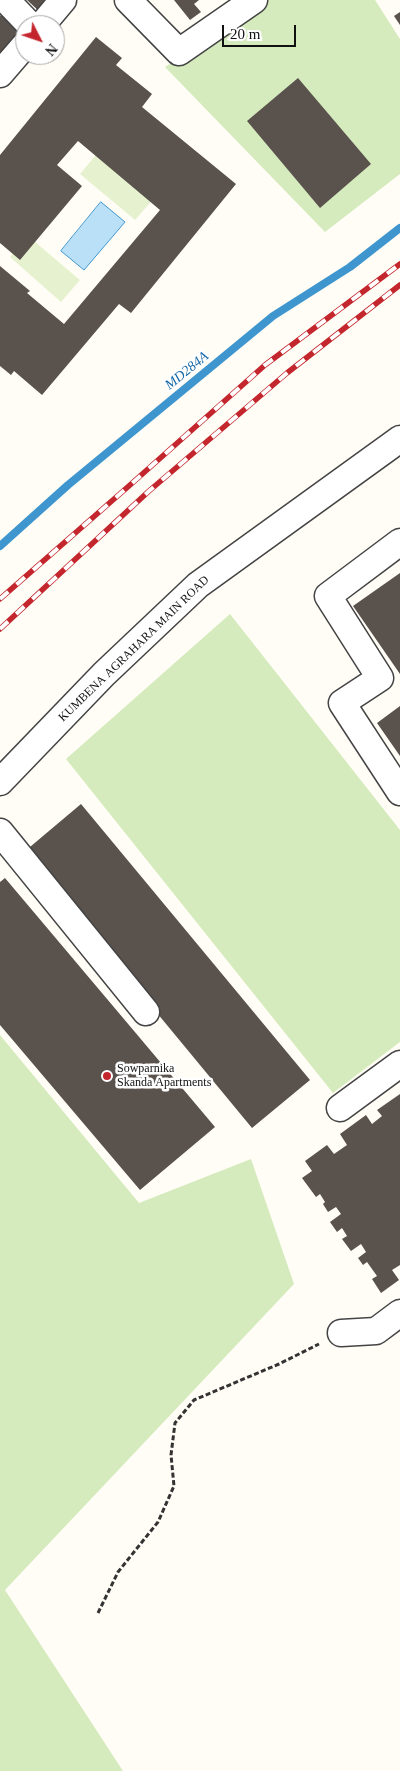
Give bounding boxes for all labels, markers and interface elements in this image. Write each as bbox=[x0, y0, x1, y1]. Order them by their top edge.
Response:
north arrow bbox=[15, 15, 65, 65]
scale bar bbox=[225, 15, 299, 47]
text: 20 m bbox=[230, 26, 260, 42]
text: N bbox=[42, 41, 60, 58]
water label: MD284A bbox=[162, 348, 212, 394]
street label: KUMBENA AGRAHARA MAIN ROAD bbox=[56, 573, 212, 725]
place label: Sowparnika Skanda Apartments bbox=[117, 1062, 211, 1090]
marker: Sowparnika Skanda Apartments bbox=[101, 1070, 113, 1082]

